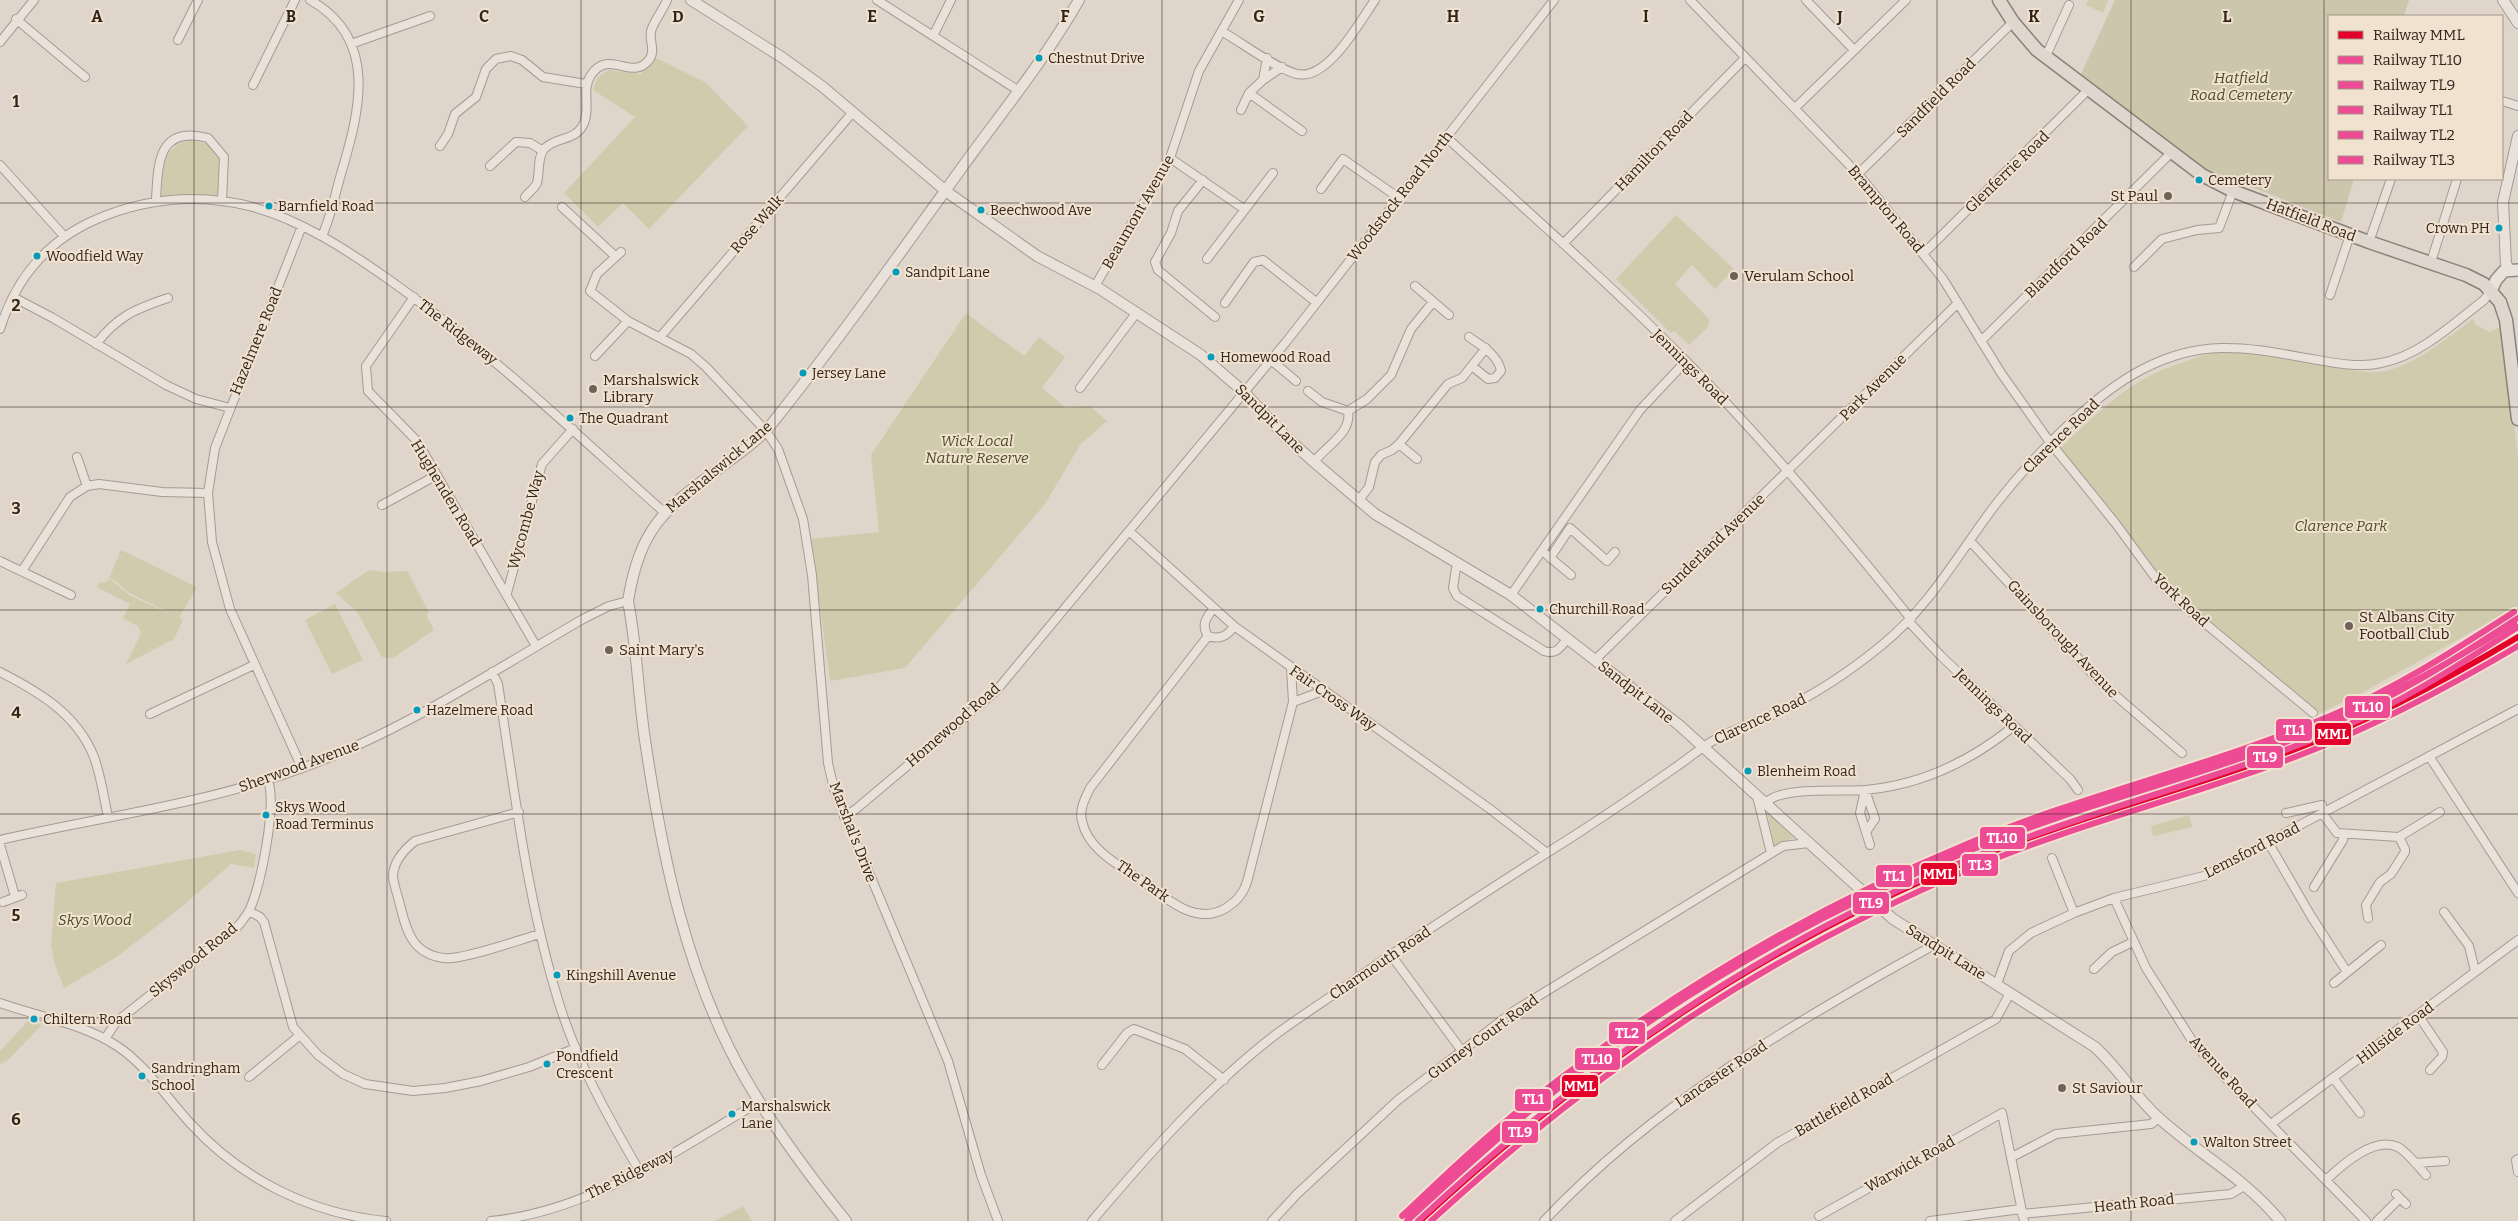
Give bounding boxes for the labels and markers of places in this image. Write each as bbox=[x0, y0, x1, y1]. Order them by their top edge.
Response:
place label: Chestnut Drive bbox=[1048, 50, 1145, 67]
marker: Chestnut Drive bbox=[1034, 53, 1044, 63]
place label: Cemetery bbox=[2208, 172, 2272, 189]
marker: Cemetery bbox=[2194, 175, 2204, 185]
place label: St Paul bbox=[2110, 187, 2158, 205]
marker: St Paul bbox=[2162, 190, 2174, 202]
place label: Barnfield Road bbox=[278, 198, 374, 215]
marker: Barnfield Road bbox=[264, 201, 274, 211]
place label: Beechwood Ave bbox=[990, 202, 1092, 219]
marker: Beechwood Ave bbox=[976, 205, 986, 215]
place label: Crown PH bbox=[2426, 220, 2490, 237]
marker: Crown PH bbox=[2494, 223, 2504, 233]
place label: Woodfield Way bbox=[46, 248, 144, 265]
marker: Woodfield Way bbox=[32, 251, 42, 261]
place label: Sandpit Lane bbox=[905, 264, 990, 281]
marker: Sandpit Lane bbox=[891, 267, 901, 277]
place label: Verulam School bbox=[1744, 267, 1854, 285]
marker: Verulam School bbox=[1728, 270, 1740, 282]
place label: Homewood Road bbox=[1220, 349, 1331, 366]
marker: Homewood Road bbox=[1206, 352, 1216, 362]
place label: Jersey Lane bbox=[811, 365, 886, 382]
marker: Jersey Lane bbox=[798, 368, 808, 378]
place label: Marshalswick Library bbox=[603, 371, 699, 406]
marker: Marshalswick Library bbox=[587, 383, 599, 395]
place label: The Quadrant bbox=[579, 410, 669, 427]
marker: The Quadrant bbox=[565, 413, 575, 423]
place label: Churchill Road bbox=[1549, 601, 1644, 618]
marker: Churchill Road bbox=[1535, 604, 1545, 614]
place label: St Albans City Football Club bbox=[2359, 608, 2455, 643]
marker: St Albans City Football Club bbox=[2343, 620, 2355, 632]
place label: Saint Mary's bbox=[619, 641, 704, 659]
marker: Saint Mary's bbox=[603, 644, 615, 656]
place label: Hazelmere Road bbox=[426, 702, 533, 719]
marker: Hazelmere Road bbox=[412, 705, 422, 715]
place label: Blenheim Road bbox=[1757, 763, 1856, 780]
marker: Blenheim Road bbox=[1743, 766, 1753, 776]
place label: Skys Wood Road Terminus bbox=[275, 799, 374, 833]
marker: Skys Wood Road Terminus bbox=[261, 810, 271, 820]
place label: Kingshill Avenue bbox=[566, 967, 676, 984]
marker: Kingshill Avenue bbox=[552, 970, 562, 980]
place label: Chiltern Road bbox=[43, 1011, 132, 1028]
marker: Chiltern Road bbox=[29, 1014, 39, 1024]
place label: Pondfield Crescent bbox=[556, 1048, 619, 1082]
marker: Pondfield Crescent bbox=[542, 1059, 552, 1069]
place label: Sandringham School bbox=[151, 1060, 241, 1094]
marker: Sandringham School bbox=[137, 1071, 147, 1081]
place label: St Saviour bbox=[2072, 1079, 2143, 1097]
marker: St Saviour bbox=[2056, 1082, 2068, 1094]
place label: Marshalswick Lane bbox=[741, 1098, 831, 1132]
marker: Marshalswick Lane bbox=[727, 1109, 737, 1119]
place label: Walton Street bbox=[2203, 1134, 2292, 1151]
marker: Walton Street bbox=[2189, 1137, 2199, 1147]

